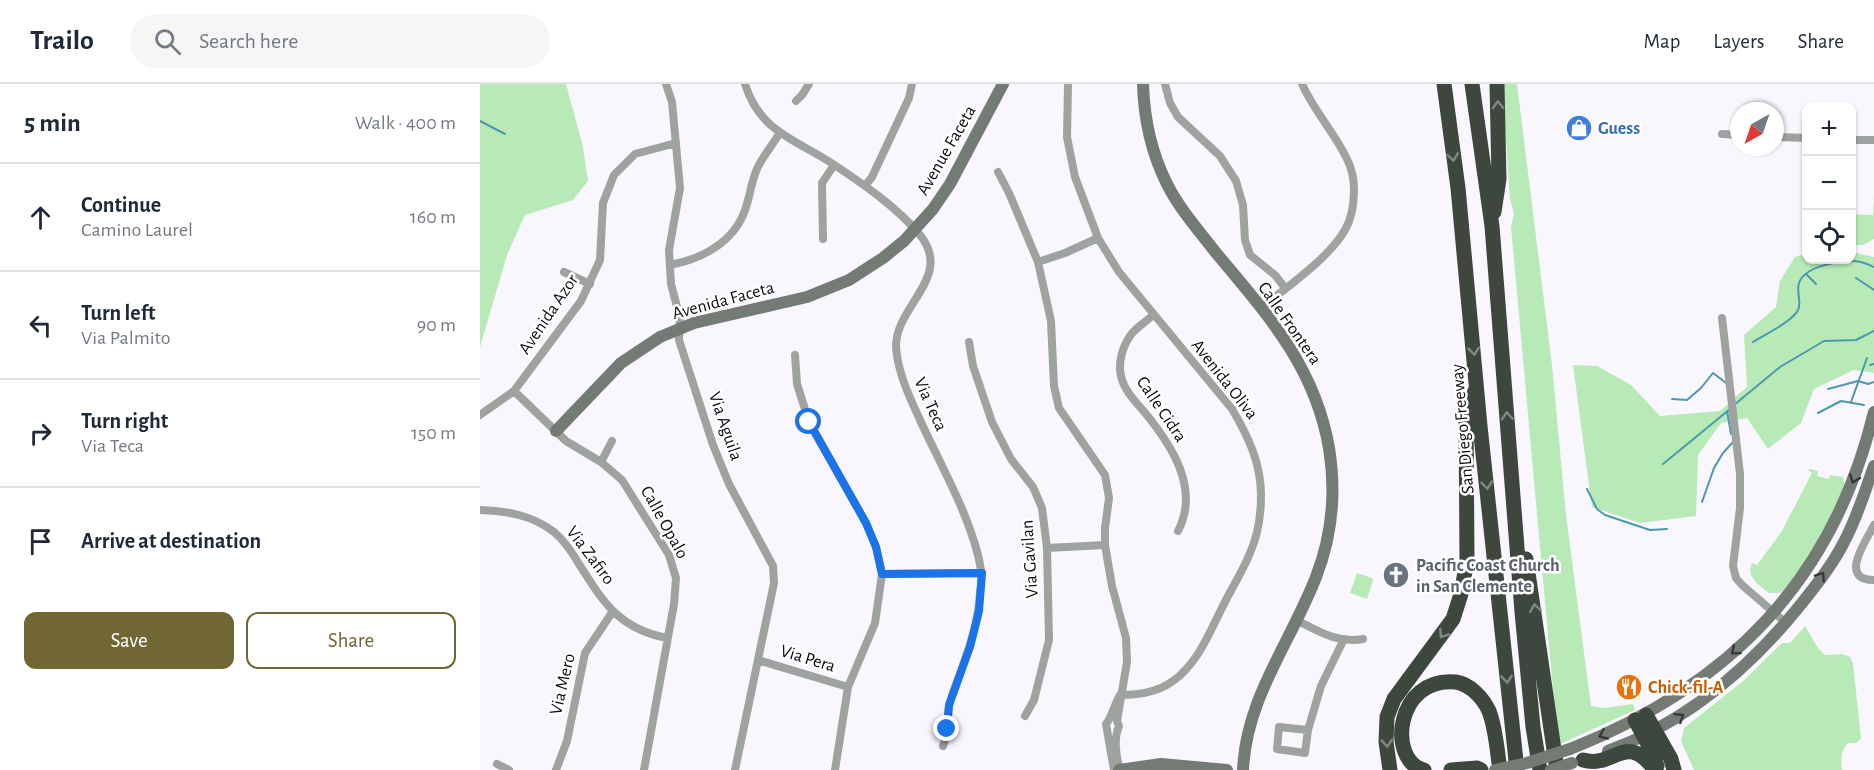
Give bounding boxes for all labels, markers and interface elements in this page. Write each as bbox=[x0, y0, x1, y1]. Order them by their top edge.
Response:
search box bbox=[130, 14, 550, 68]
icon: search bbox=[151, 25, 184, 58]
text: Trailo bbox=[30, 27, 94, 55]
text: Search here bbox=[199, 30, 298, 52]
text: Map bbox=[1644, 31, 1680, 52]
text: Layers bbox=[1713, 31, 1764, 52]
text: Share bbox=[1797, 31, 1844, 52]
one-way arrow bbox=[1492, 101, 1504, 110]
north arrow bbox=[1730, 102, 1784, 156]
map controls bbox=[1802, 102, 1856, 264]
button: + bbox=[1802, 102, 1856, 156]
street label: Avenue Faceta bbox=[914, 103, 980, 198]
text: 5 min bbox=[24, 110, 81, 136]
text: Walk · 400 m bbox=[355, 113, 456, 133]
shop icon: Guess bbox=[1564, 113, 1594, 143]
place label: Guess bbox=[1598, 120, 1640, 138]
one-way arrow bbox=[1447, 153, 1459, 162]
button: − bbox=[1802, 156, 1856, 210]
text: Continue bbox=[81, 194, 161, 216]
icon: ahead bbox=[24, 201, 57, 234]
text: 160 m bbox=[410, 207, 456, 227]
button: locate bbox=[1802, 210, 1856, 264]
text: Camino Laurel bbox=[81, 220, 193, 240]
street label: Avenida Azor bbox=[516, 271, 582, 358]
street label: Avenida Faceta bbox=[670, 279, 776, 323]
street label: Calle Frontera bbox=[1254, 279, 1324, 368]
text: Turn left bbox=[81, 302, 155, 324]
icon: left bbox=[24, 309, 57, 342]
text: 90 m bbox=[417, 315, 456, 335]
text: Via Palmito bbox=[81, 328, 170, 348]
street label: Avenida Oliva bbox=[1188, 336, 1261, 423]
one-way arrow bbox=[1467, 346, 1480, 356]
street label: San Diego Freeway bbox=[1448, 363, 1478, 495]
street label: Calle Cidra bbox=[1133, 374, 1190, 446]
street label: Via Teca bbox=[910, 375, 950, 434]
street label: Via Aguila bbox=[705, 390, 745, 463]
route start bbox=[795, 408, 821, 434]
text: Turn right bbox=[81, 410, 168, 432]
one-way arrow bbox=[1501, 411, 1514, 420]
icon: right bbox=[24, 417, 57, 450]
text: 150 m bbox=[411, 423, 456, 443]
text: Via Teca bbox=[81, 436, 144, 456]
one-way arrow bbox=[1849, 473, 1862, 483]
one-way arrow bbox=[1480, 480, 1493, 489]
street label: Calle Opalo bbox=[637, 483, 691, 562]
street label: Via Gavilan bbox=[1018, 519, 1042, 599]
street label: Via Zafiro bbox=[563, 523, 618, 588]
icon: arrive bbox=[24, 525, 57, 558]
text: Arrive at destination bbox=[81, 530, 261, 552]
place label: Pacific Coast Church in San Clemente bbox=[1416, 557, 1560, 596]
church icon: Pacific Coast Church in San Clemente bbox=[1381, 560, 1411, 590]
one-way arrow bbox=[1814, 572, 1825, 583]
one-way arrow bbox=[1529, 604, 1541, 613]
button: Save bbox=[24, 612, 234, 669]
button: Share bbox=[246, 612, 456, 669]
one-way arrow bbox=[1439, 627, 1450, 638]
street label: Via Pera bbox=[778, 642, 837, 676]
one-way arrow bbox=[1731, 644, 1742, 655]
street label: Via Mero bbox=[547, 652, 579, 717]
restaurant icon: Chick-fil-A bbox=[1614, 672, 1644, 702]
one-way arrow bbox=[1500, 674, 1513, 683]
place label: Chick-fil-A bbox=[1648, 679, 1723, 697]
one-way arrow bbox=[1673, 713, 1684, 724]
route end bbox=[933, 715, 959, 741]
one-way arrow bbox=[1598, 728, 1609, 740]
one-way arrow bbox=[1380, 739, 1393, 748]

